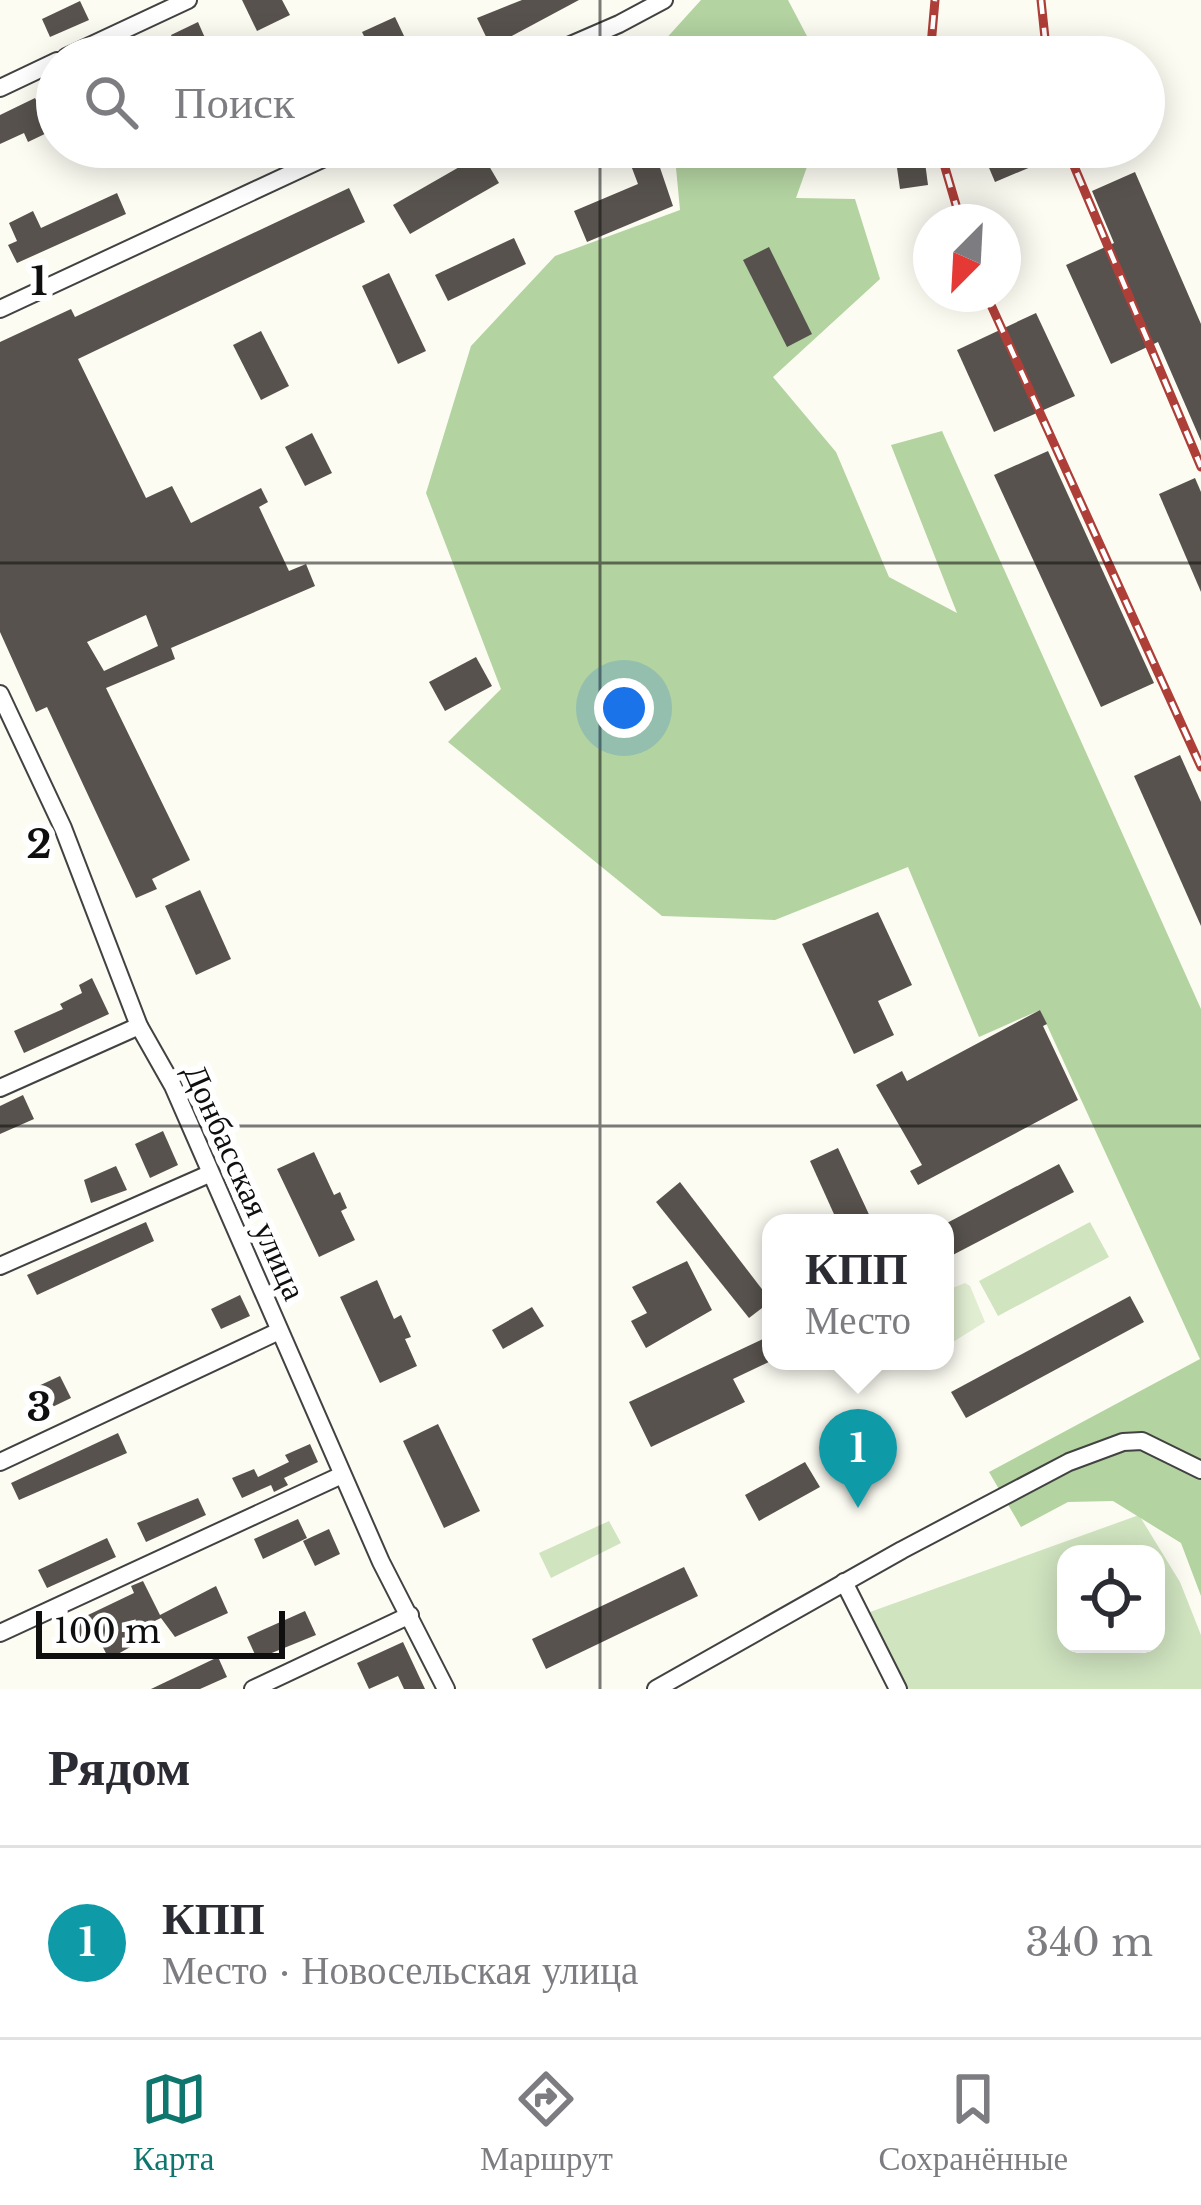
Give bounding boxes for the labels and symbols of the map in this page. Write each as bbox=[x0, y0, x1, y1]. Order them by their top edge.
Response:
north arrow bbox=[913, 204, 1021, 312]
text: 1 bbox=[30, 257, 48, 306]
your location bbox=[594, 678, 654, 738]
text: 2 bbox=[26, 820, 52, 869]
street label: Донбасская улица bbox=[175, 1058, 315, 1307]
text: 3 bbox=[27, 1383, 51, 1432]
pin: 1 bbox=[819, 1409, 897, 1508]
scale bar bbox=[36, 1605, 285, 1658]

